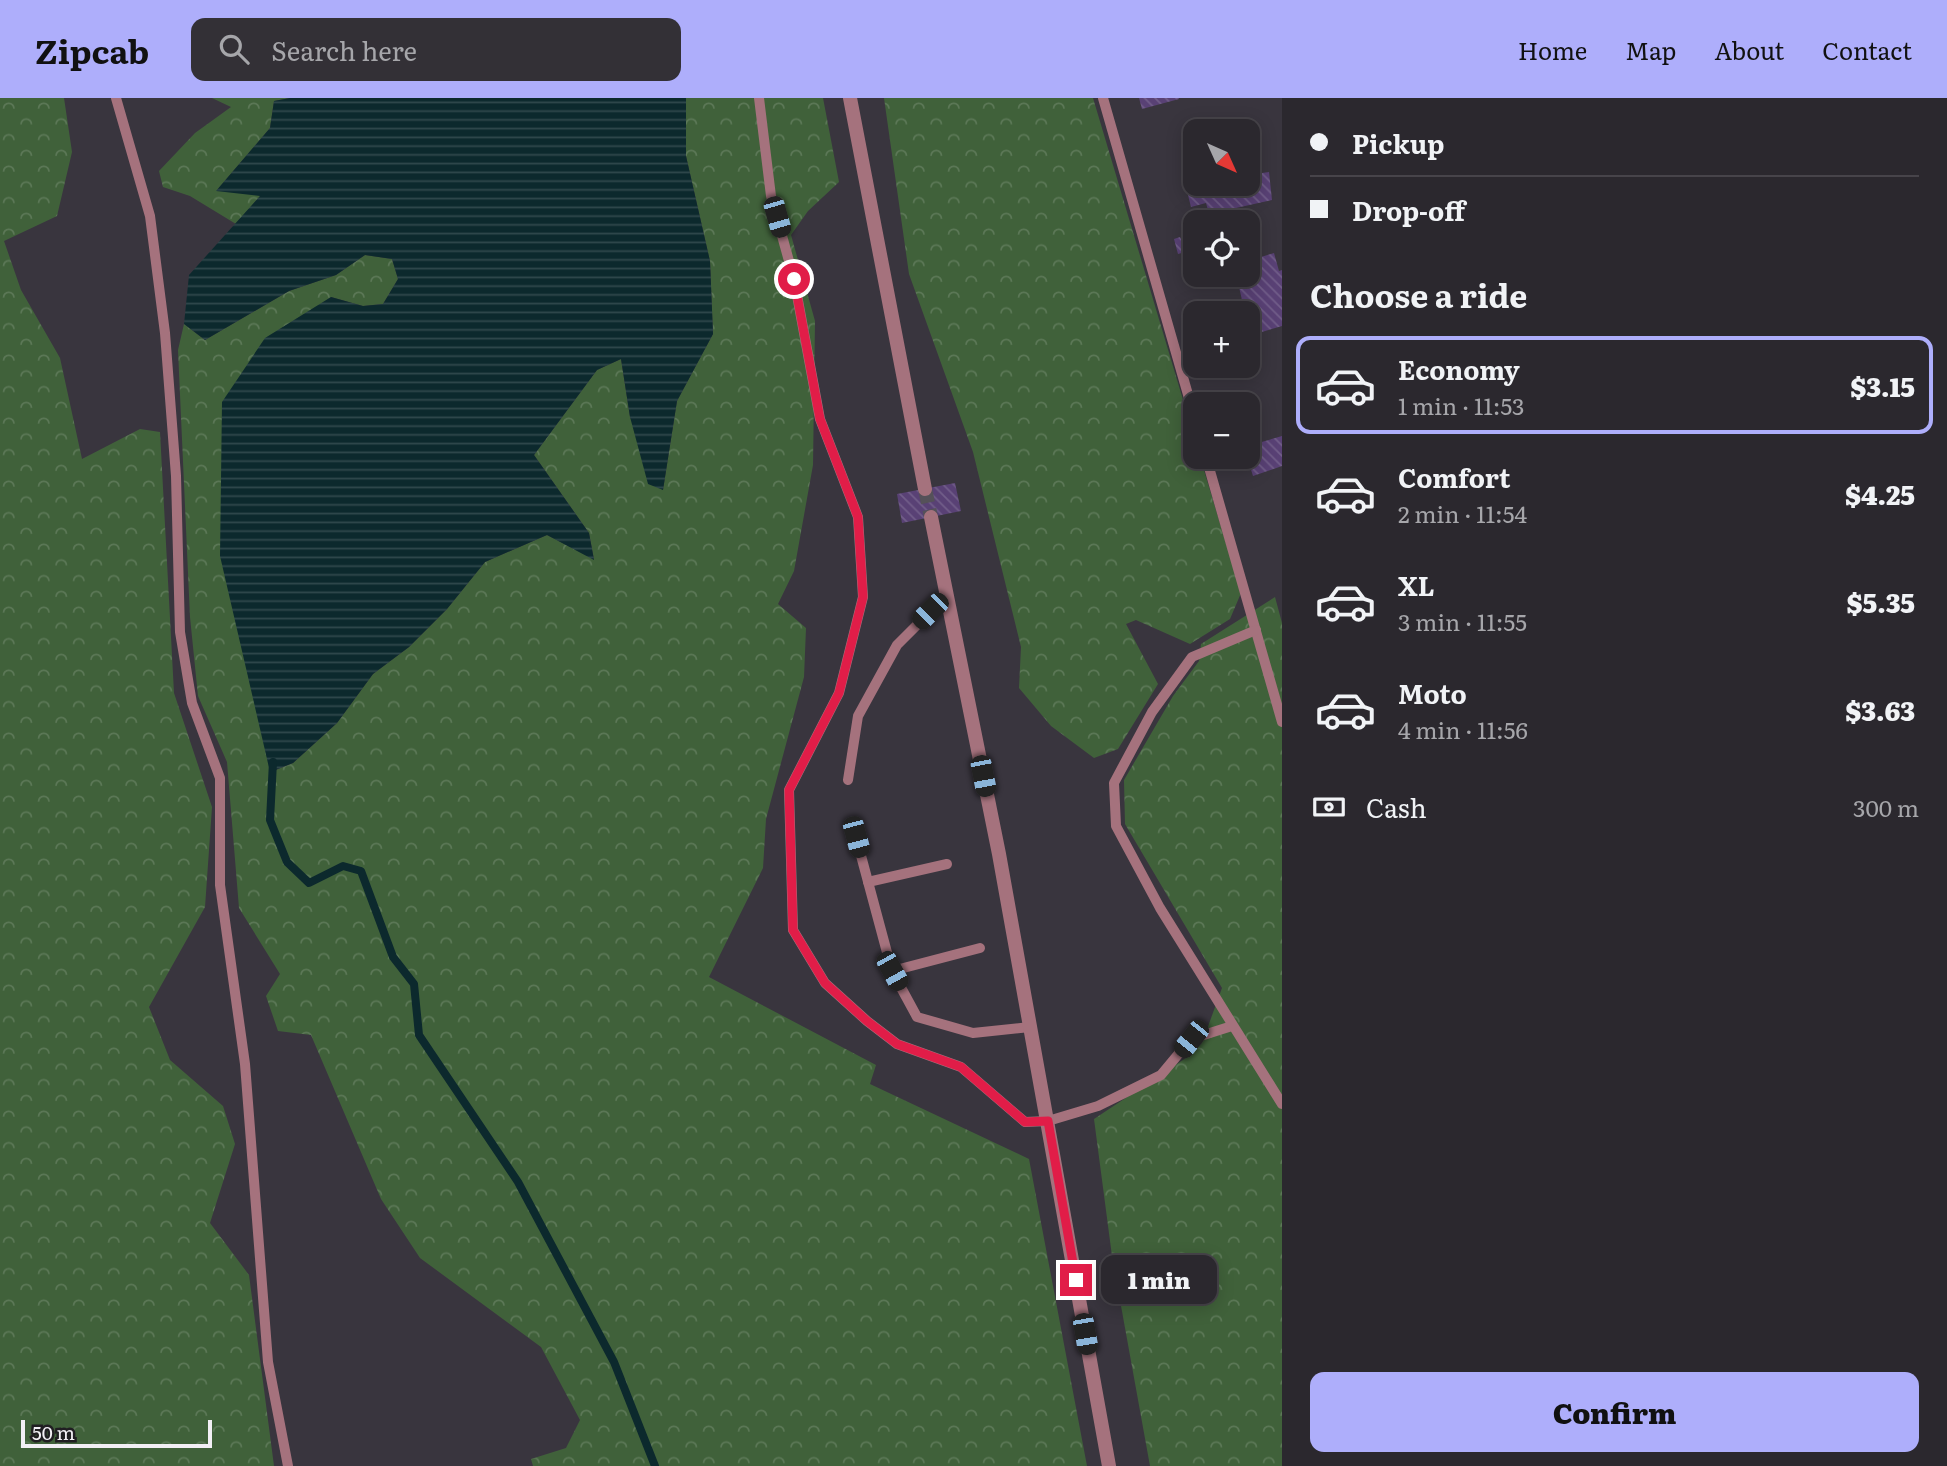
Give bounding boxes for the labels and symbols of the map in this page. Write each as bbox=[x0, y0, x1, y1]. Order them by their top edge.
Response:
north arrow bbox=[1183, 119, 1260, 196]
car bbox=[762, 194, 793, 240]
route start bbox=[778, 263, 810, 295]
car bbox=[908, 589, 953, 633]
car bbox=[969, 753, 998, 799]
car bbox=[841, 814, 872, 860]
car bbox=[873, 948, 912, 994]
car bbox=[1170, 1016, 1213, 1062]
callout: 1 min bbox=[1100, 1256, 1216, 1304]
route end bbox=[1060, 1264, 1092, 1296]
car bbox=[1072, 1311, 1099, 1357]
scale bar bbox=[21, 1417, 212, 1449]

